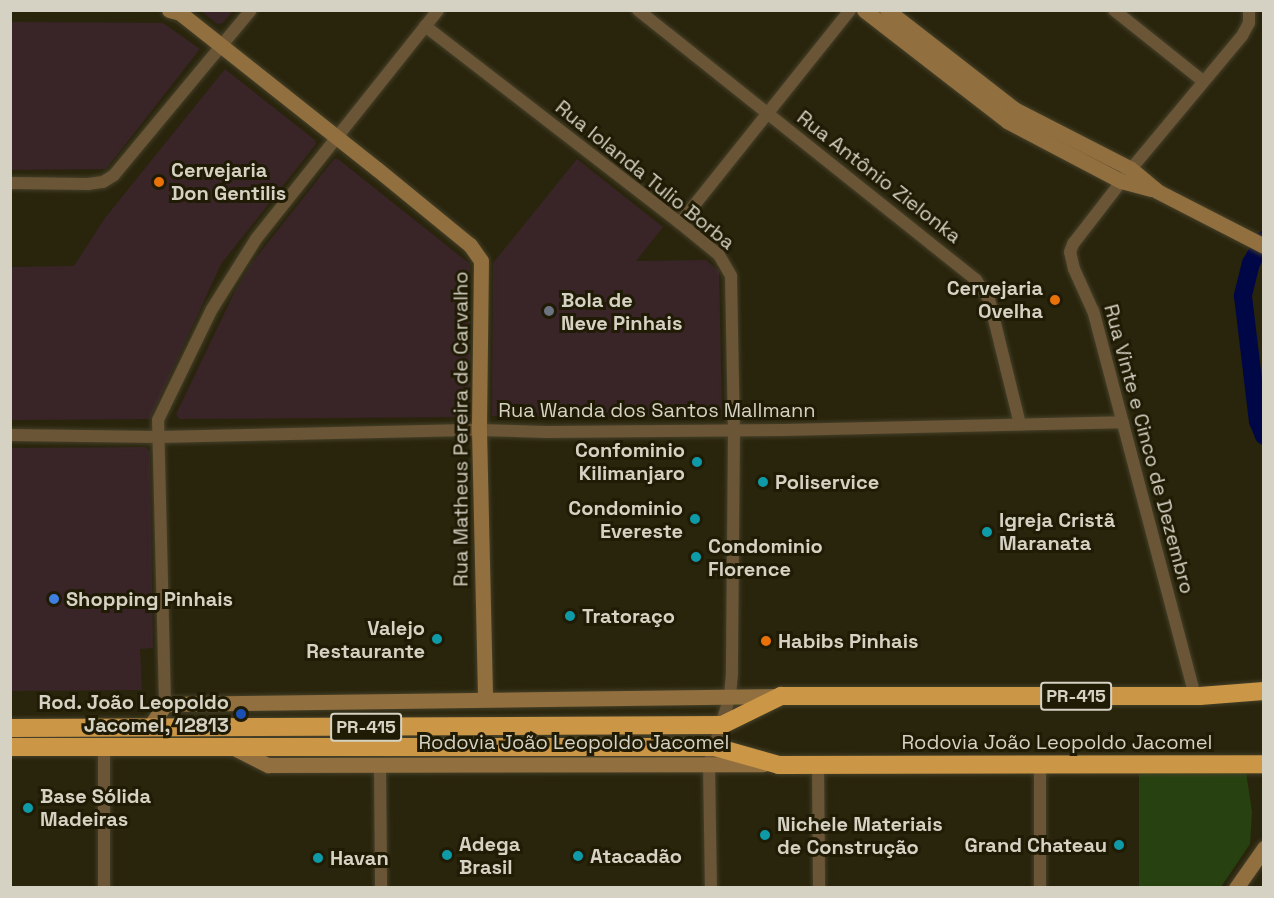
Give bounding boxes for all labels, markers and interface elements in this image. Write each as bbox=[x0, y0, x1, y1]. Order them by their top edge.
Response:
street label: Rua Iolanda Tulio Borba bbox=[550, 95, 740, 255]
street label: Rua Antônio Zielonka bbox=[792, 105, 966, 249]
place label: Cervejaria Don Gentilis bbox=[171, 158, 286, 205]
marker: Cervejaria Don Gentilis bbox=[152, 175, 166, 189]
street label: Rua Matheus Pereira de Carvalho bbox=[449, 271, 473, 587]
place label: Cervejaria Ovelha bbox=[947, 276, 1043, 323]
place label: Bola de Neve Pinhais bbox=[561, 288, 682, 335]
marker: Cervejaria Ovelha bbox=[1048, 293, 1062, 307]
street label: Rua Vinte e Cinco de Dezembro bbox=[1099, 301, 1199, 597]
marker: Bola de Neve Pinhais bbox=[542, 304, 556, 318]
street label: Rua Wanda dos Santos Mallmann bbox=[498, 398, 816, 422]
place label: Confominio Kilimanjaro bbox=[575, 438, 685, 485]
marker: Confominio Kilimanjaro bbox=[690, 455, 704, 469]
place label: Poliservice bbox=[775, 470, 879, 494]
marker: Poliservice bbox=[756, 475, 770, 489]
place label: Condominio Evereste bbox=[568, 496, 683, 543]
place label: Igreja Cristã Maranata bbox=[999, 508, 1115, 555]
marker: Condominio Evereste bbox=[688, 512, 702, 526]
marker: Igreja Cristã Maranata bbox=[980, 525, 994, 539]
place label: Condominio Florence bbox=[708, 534, 823, 581]
marker: Condominio Florence bbox=[689, 550, 703, 564]
place label: Shopping Pinhais bbox=[66, 587, 233, 611]
marker: Shopping Pinhais bbox=[47, 592, 61, 606]
place label: Tratoraço bbox=[582, 604, 675, 628]
marker: Tratoraço bbox=[563, 609, 577, 623]
place label: Valejo Restaurante bbox=[306, 616, 425, 663]
place label: Habibs Pinhais bbox=[778, 629, 918, 653]
marker: Valejo Restaurante bbox=[430, 632, 444, 646]
marker: Habibs Pinhais bbox=[759, 634, 773, 648]
road number: PR-415 bbox=[1040, 681, 1112, 711]
place label: Rod. João Leopoldo Jacomel, 12813 bbox=[38, 690, 229, 737]
marker: Rod. João Leopoldo Jacomel, 12813 bbox=[234, 707, 248, 721]
road number: PR-415 bbox=[330, 712, 402, 742]
street label: Rodovia João Leopoldo Jacomel bbox=[419, 730, 729, 754]
street label: Rodovia João Leopoldo Jacomel bbox=[902, 730, 1212, 754]
place label: Base Sólida Madeiras bbox=[40, 784, 151, 831]
marker: Base Sólida Madeiras bbox=[21, 801, 35, 815]
place label: Nichele Materiais de Construção bbox=[777, 812, 943, 859]
marker: Nichele Materiais de Construção bbox=[758, 828, 772, 842]
place label: Adega Brasil bbox=[459, 832, 520, 879]
place label: Grand Chateau bbox=[964, 833, 1107, 857]
marker: Grand Chateau bbox=[1112, 838, 1126, 852]
place label: Atacadão bbox=[590, 844, 682, 868]
place label: Havan bbox=[330, 846, 389, 870]
marker: Adega Brasil bbox=[440, 848, 454, 862]
marker: Atacadão bbox=[571, 849, 585, 863]
marker: Havan bbox=[311, 851, 325, 865]

